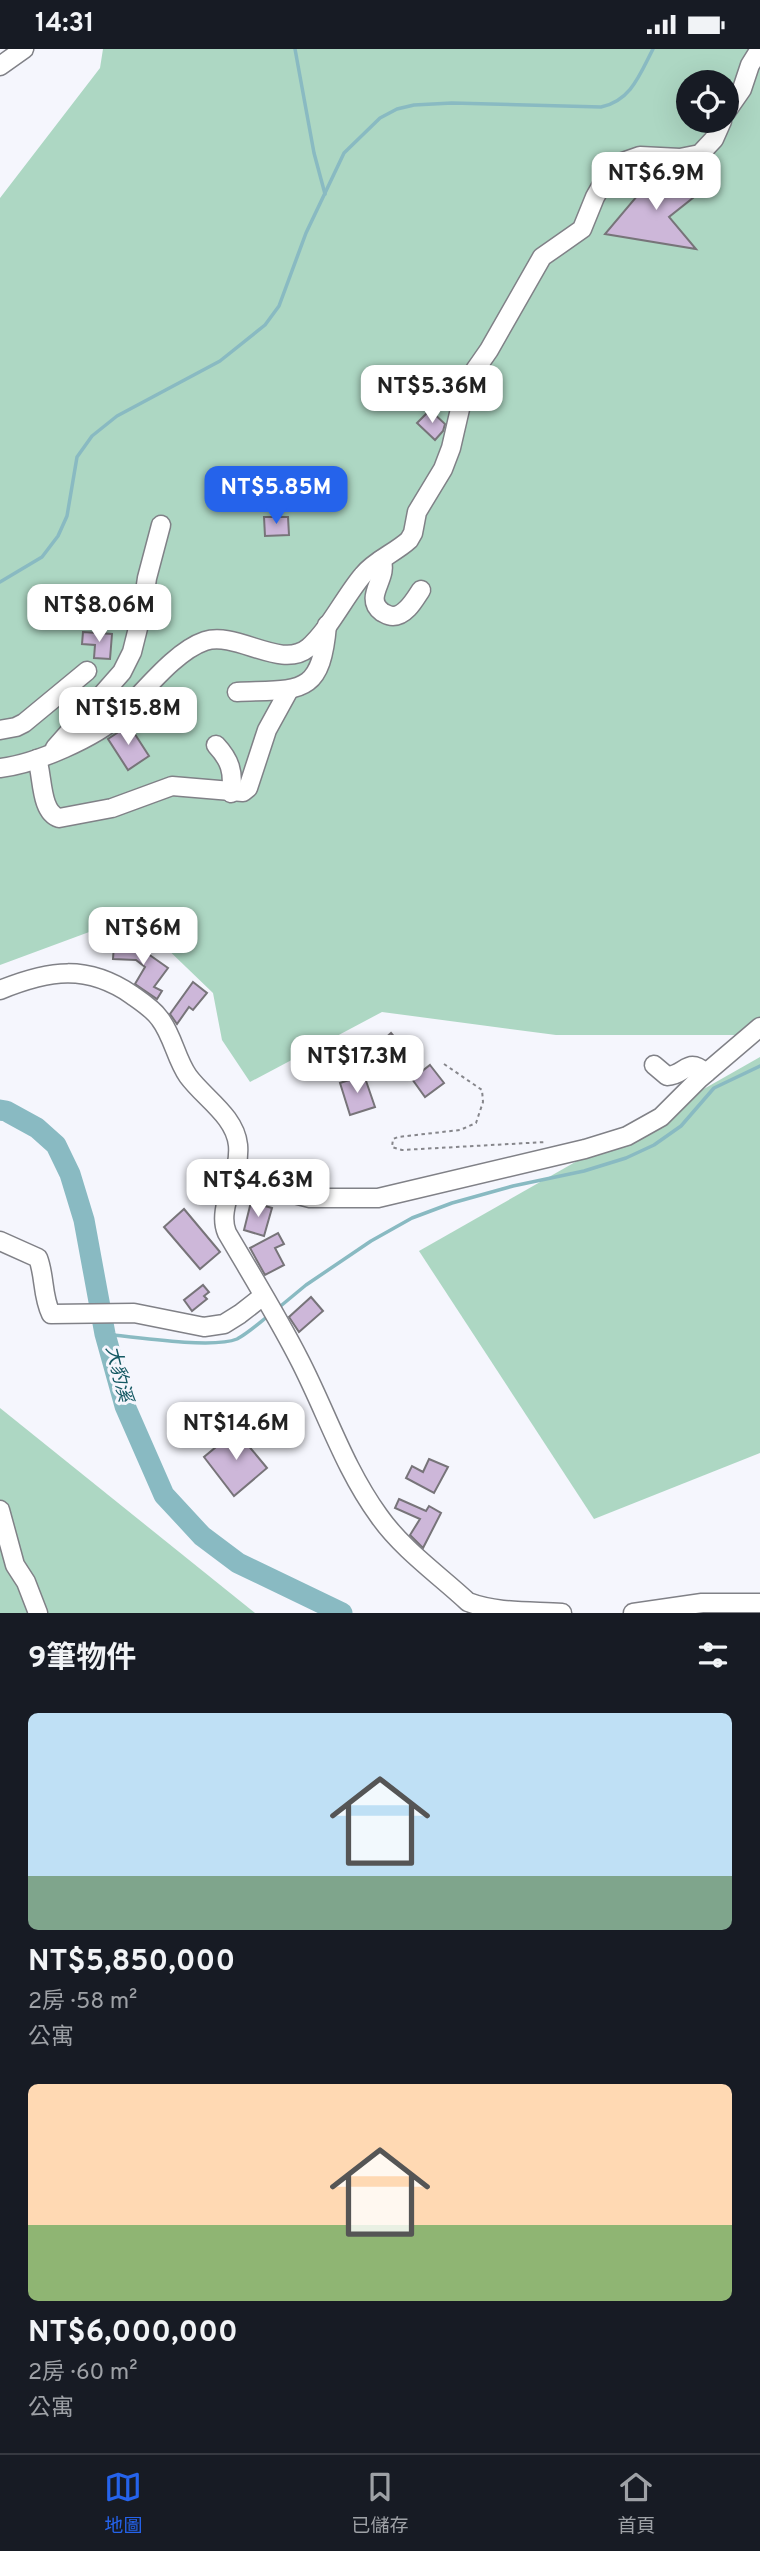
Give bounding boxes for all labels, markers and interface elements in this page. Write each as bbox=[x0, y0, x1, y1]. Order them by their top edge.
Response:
text: 14:31 bbox=[35, 8, 94, 41]
map controls bbox=[676, 70, 739, 133]
button: locate bbox=[676, 70, 739, 133]
pin: NT$6.9M bbox=[591, 153, 721, 212]
text: NT$6.9M bbox=[608, 160, 704, 189]
pin: NT$5.36M bbox=[360, 365, 504, 425]
text: NT$5.36M bbox=[377, 373, 487, 402]
pin: NT$5.85M bbox=[204, 467, 348, 526]
text: NT$5.85M bbox=[221, 474, 331, 503]
pin: NT$8.06M bbox=[27, 585, 171, 644]
text: NT$8.06M bbox=[43, 592, 155, 621]
pin: NT$15.8M bbox=[56, 687, 200, 747]
text: NT$15.8M bbox=[75, 695, 181, 724]
pin: NT$6M bbox=[94, 907, 192, 967]
text: NT$6M bbox=[105, 915, 181, 944]
pin: NT$17.3M bbox=[285, 1035, 429, 1095]
text: NT$17.3M bbox=[307, 1043, 407, 1072]
pin: NT$4.63M bbox=[186, 1159, 330, 1219]
text: NT$4.63M bbox=[203, 1167, 313, 1196]
water label: 大豹溪 bbox=[99, 1343, 137, 1407]
pin: NT$14.6M bbox=[164, 1403, 308, 1462]
text: NT$14.6M bbox=[183, 1410, 289, 1439]
icon: filters bbox=[694, 1636, 732, 1674]
text: 9筆物件 bbox=[28, 1641, 136, 1678]
icon: home bbox=[317, 1758, 443, 1884]
text: NT$5,850,000 bbox=[28, 1944, 235, 1981]
text: 2房 · 58 m² bbox=[28, 1988, 137, 2017]
text: 公寓 bbox=[28, 2024, 74, 2053]
icon: home bbox=[317, 2129, 443, 2255]
text: NT$6,000,000 bbox=[28, 2315, 238, 2352]
text: 2房 · 60 m² bbox=[28, 2359, 138, 2388]
text: 公寓 bbox=[28, 2395, 74, 2424]
tab: 地圖 bbox=[104, 2468, 143, 2539]
tab: 已儲存 bbox=[351, 2468, 409, 2539]
tab: 首頁 bbox=[617, 2468, 656, 2539]

